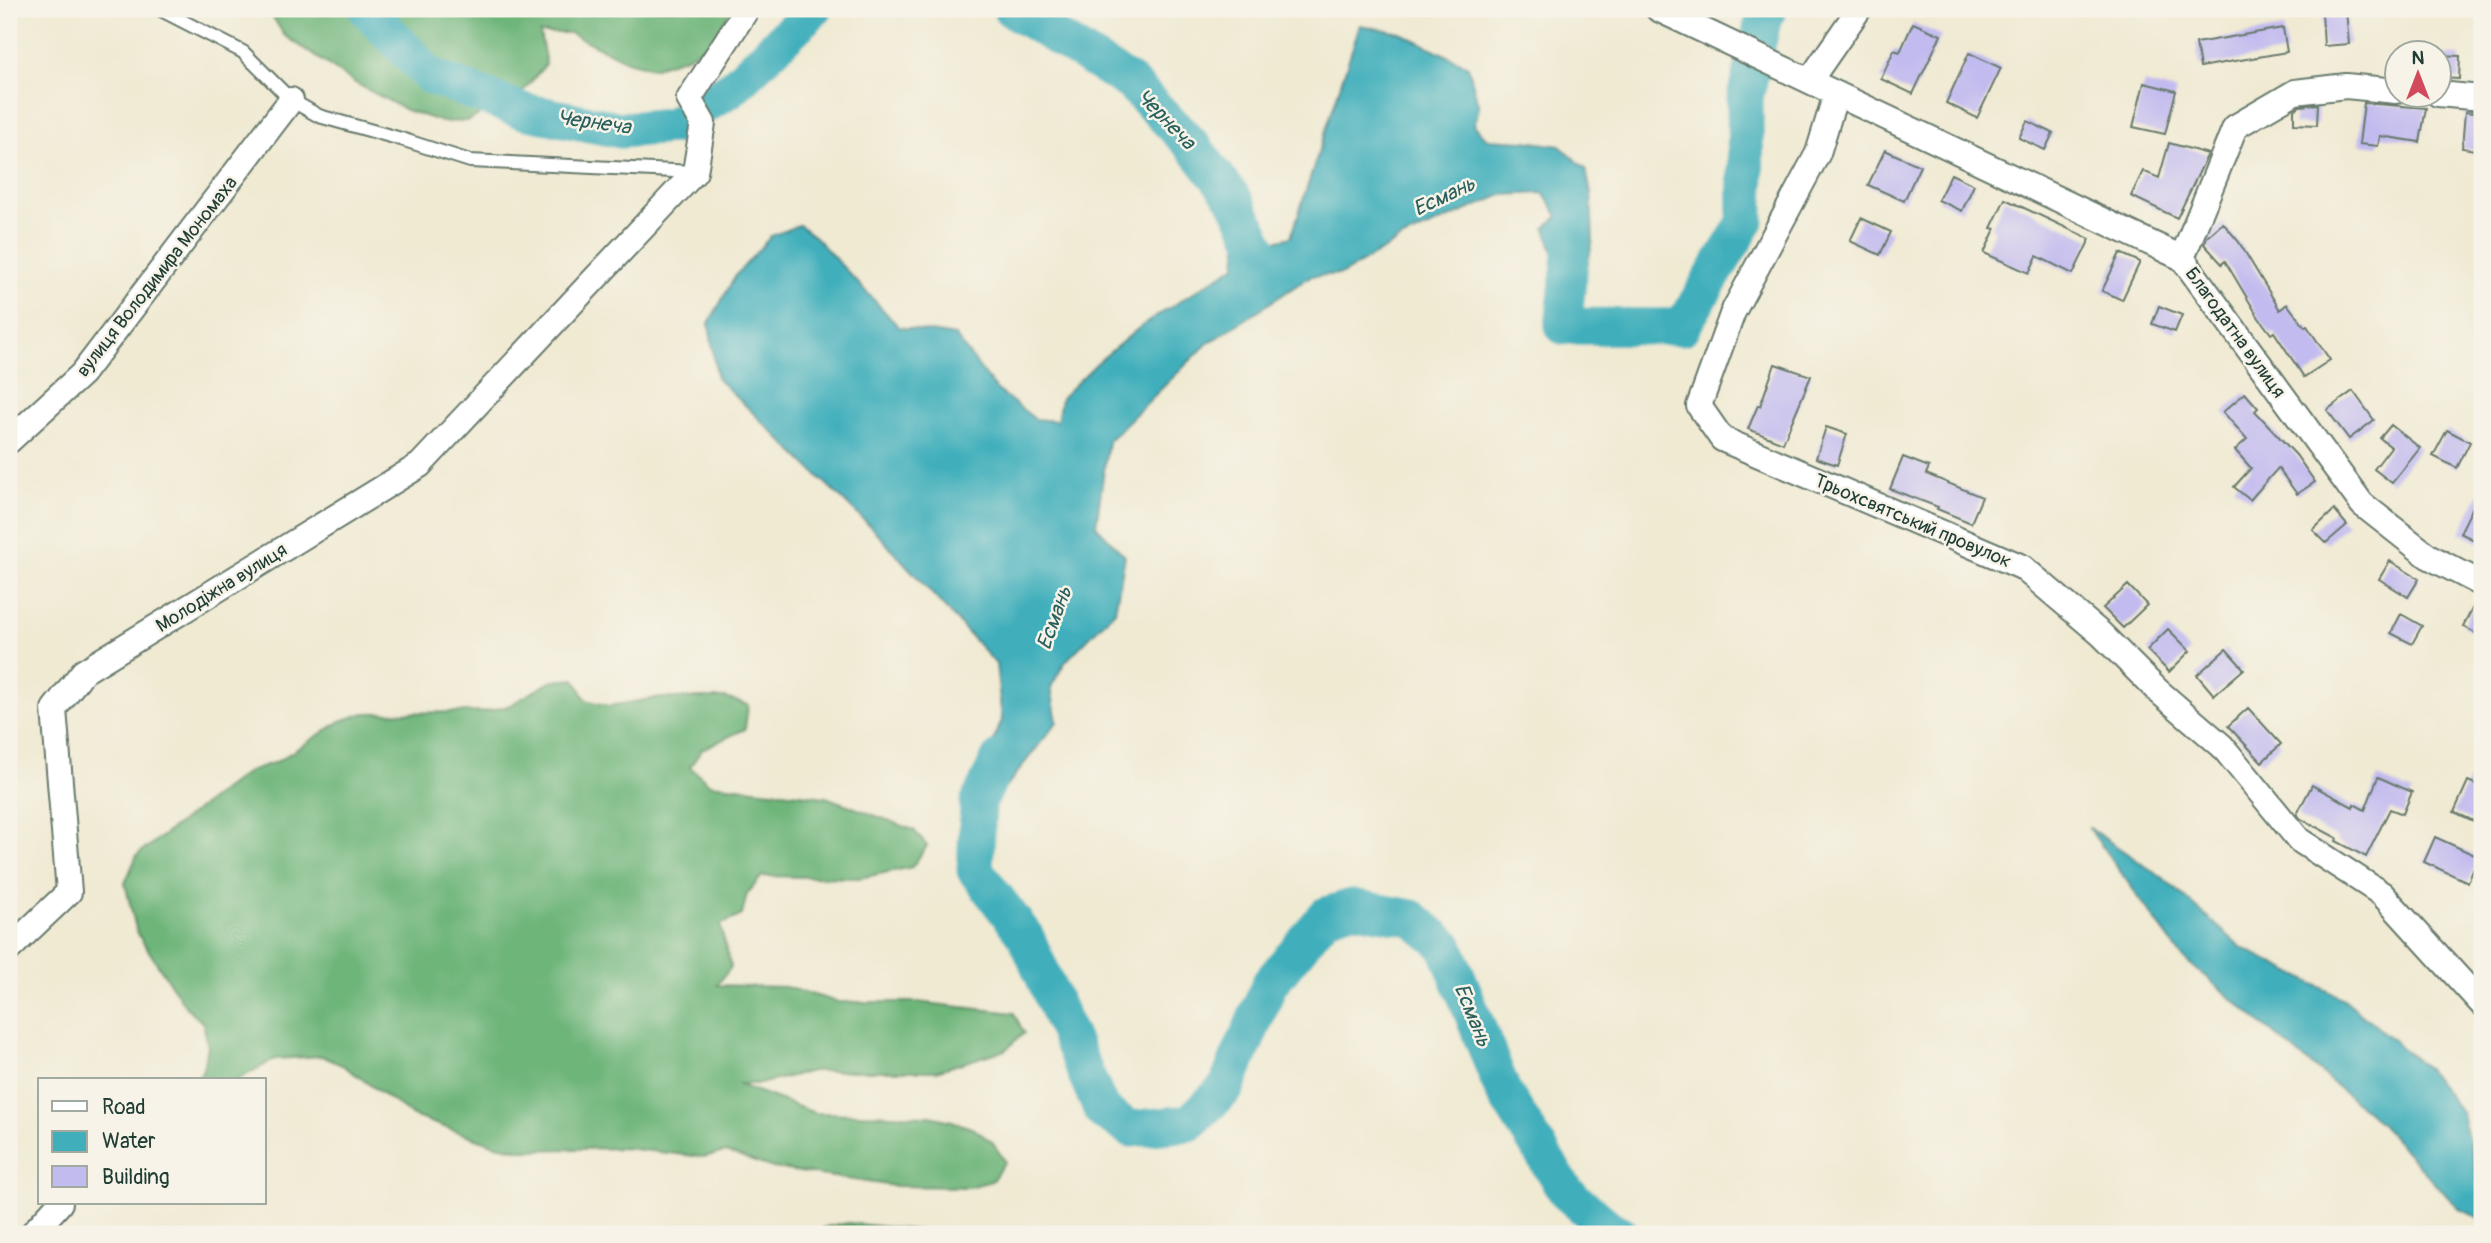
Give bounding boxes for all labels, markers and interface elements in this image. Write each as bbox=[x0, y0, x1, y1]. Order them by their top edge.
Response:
north arrow bbox=[2382, 38, 2452, 108]
text: N bbox=[2412, 46, 2425, 70]
water label: Чернеча bbox=[1130, 83, 1202, 156]
water label: Чернеча bbox=[555, 104, 634, 141]
water label: Есмань bbox=[1409, 170, 1480, 222]
street label: вулиця Володимира Мономаха bbox=[71, 171, 243, 382]
street label: Благодатна вулиця bbox=[2180, 262, 2291, 403]
street label: Трьохсвятський провулок bbox=[1811, 469, 2015, 573]
street label: Молодіжна вулиця bbox=[151, 538, 292, 638]
water label: Есмань bbox=[1031, 583, 1078, 653]
water label: Есмань bbox=[1448, 980, 1497, 1051]
legend bbox=[38, 1078, 266, 1204]
text: Road bbox=[102, 1094, 146, 1121]
text: Water bbox=[102, 1128, 156, 1155]
text: Building bbox=[102, 1164, 169, 1191]

